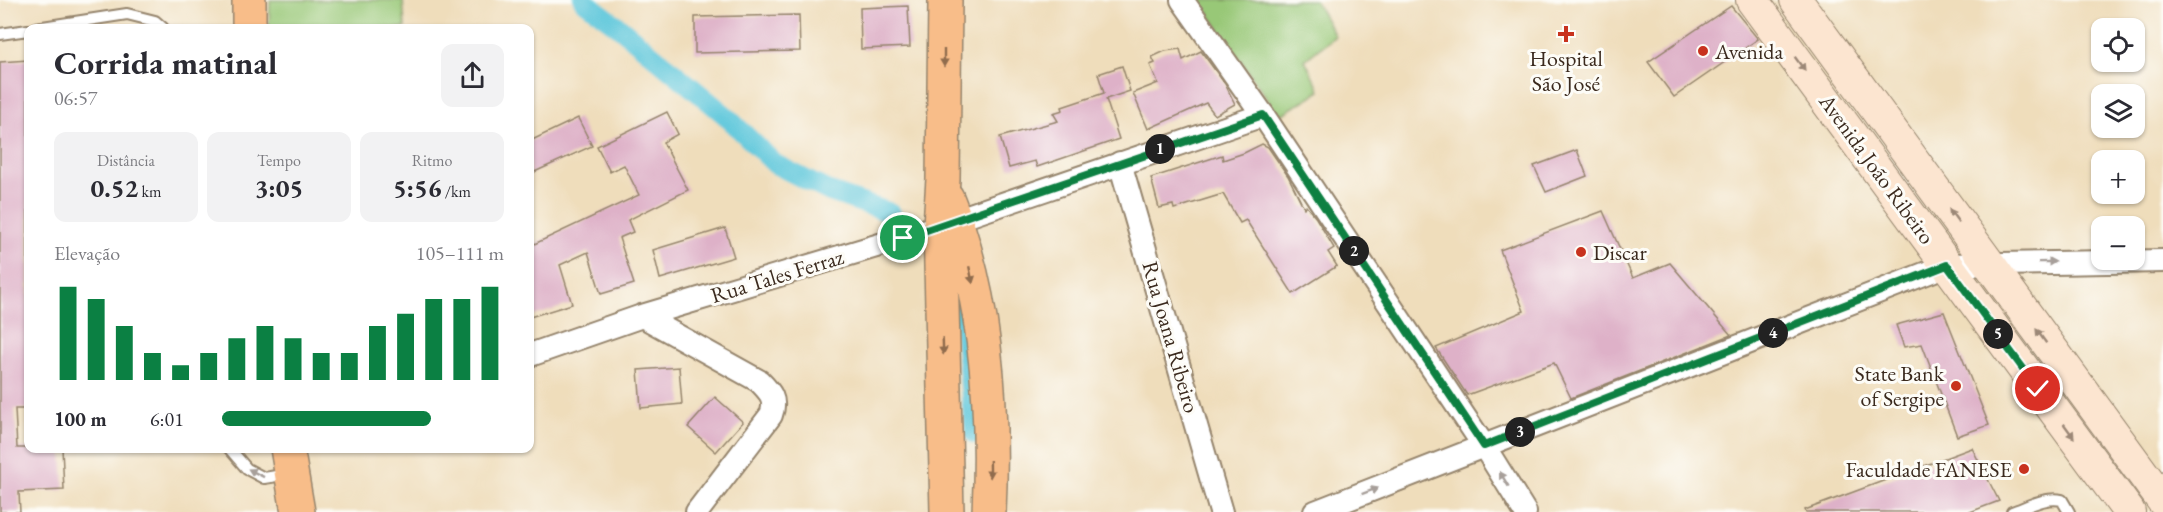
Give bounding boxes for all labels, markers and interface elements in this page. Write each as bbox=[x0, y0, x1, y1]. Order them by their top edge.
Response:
map controls bbox=[2091, 18, 2145, 270]
button: locate bbox=[2091, 18, 2145, 72]
marker: Hospital São José bbox=[1557, 25, 1575, 43]
place label: Avenida bbox=[1714, 37, 1783, 66]
text: Corrida matinal bbox=[54, 41, 277, 84]
button: share bbox=[441, 44, 504, 107]
place label: Hospital São José bbox=[1529, 44, 1603, 98]
marker: Avenida bbox=[1696, 44, 1710, 58]
one-way arrow bbox=[939, 49, 949, 68]
one-way arrow bbox=[1793, 56, 1805, 71]
button: layers bbox=[2091, 84, 2145, 138]
text: 06:57 bbox=[54, 85, 97, 111]
street label: Avenida João Ribeiro bbox=[1812, 87, 1941, 250]
pin: 1 bbox=[1145, 134, 1175, 164]
text: 1 bbox=[1156, 138, 1164, 159]
text: Distância bbox=[97, 150, 155, 171]
text: Tempo bbox=[257, 150, 301, 171]
text: Ritmo bbox=[412, 150, 452, 171]
button: + bbox=[2091, 150, 2145, 204]
text: 0.52 bbox=[91, 171, 138, 205]
text: 3:05 bbox=[255, 171, 303, 205]
text: 5:56 bbox=[393, 171, 442, 205]
text: km bbox=[138, 181, 161, 202]
text: /km bbox=[442, 181, 471, 202]
one-way arrow bbox=[1948, 208, 1960, 224]
pin bbox=[877, 212, 928, 263]
button: − bbox=[2091, 216, 2145, 270]
icon: arrive bbox=[886, 221, 919, 254]
pin: 2 bbox=[1339, 236, 1369, 266]
place label: Discar bbox=[1593, 238, 1647, 267]
text: Elevação bbox=[54, 240, 120, 266]
text: 105–111 m bbox=[416, 240, 504, 266]
text: 2 bbox=[1350, 240, 1358, 261]
street label: Rua Tales Ferraz bbox=[707, 242, 848, 310]
marker: Discar bbox=[1574, 245, 1588, 259]
street label: Rua Joana Ribeiro bbox=[1135, 258, 1207, 416]
one-way arrow bbox=[2037, 258, 2056, 267]
one-way arrow bbox=[967, 266, 976, 285]
pin: 4 bbox=[1758, 318, 1788, 348]
pin: 5 bbox=[1983, 319, 2013, 349]
text: 4 bbox=[1769, 322, 1777, 343]
text: 5 bbox=[1994, 323, 2002, 344]
one-way arrow bbox=[2036, 328, 2048, 343]
one-way arrow bbox=[938, 337, 947, 356]
place label: State Bank of Sergipe bbox=[1855, 359, 1945, 413]
pin bbox=[2012, 363, 2063, 414]
icon: check bbox=[2021, 372, 2054, 405]
marker: State Bank of Sergipe bbox=[1949, 379, 1963, 393]
text: 100 m bbox=[54, 406, 107, 432]
text: 6:01 bbox=[150, 406, 184, 432]
pin: 3 bbox=[1505, 417, 1535, 447]
text: 3 bbox=[1516, 421, 1524, 442]
one-way arrow bbox=[2063, 422, 2075, 438]
place label: Faculdade FANESE bbox=[1845, 455, 2012, 484]
one-way arrow bbox=[985, 459, 995, 478]
marker: Faculdade FANESE bbox=[2017, 462, 2031, 476]
one-way arrow bbox=[247, 469, 265, 479]
one-way arrow bbox=[1499, 471, 1510, 487]
one-way arrow bbox=[1361, 485, 1379, 495]

